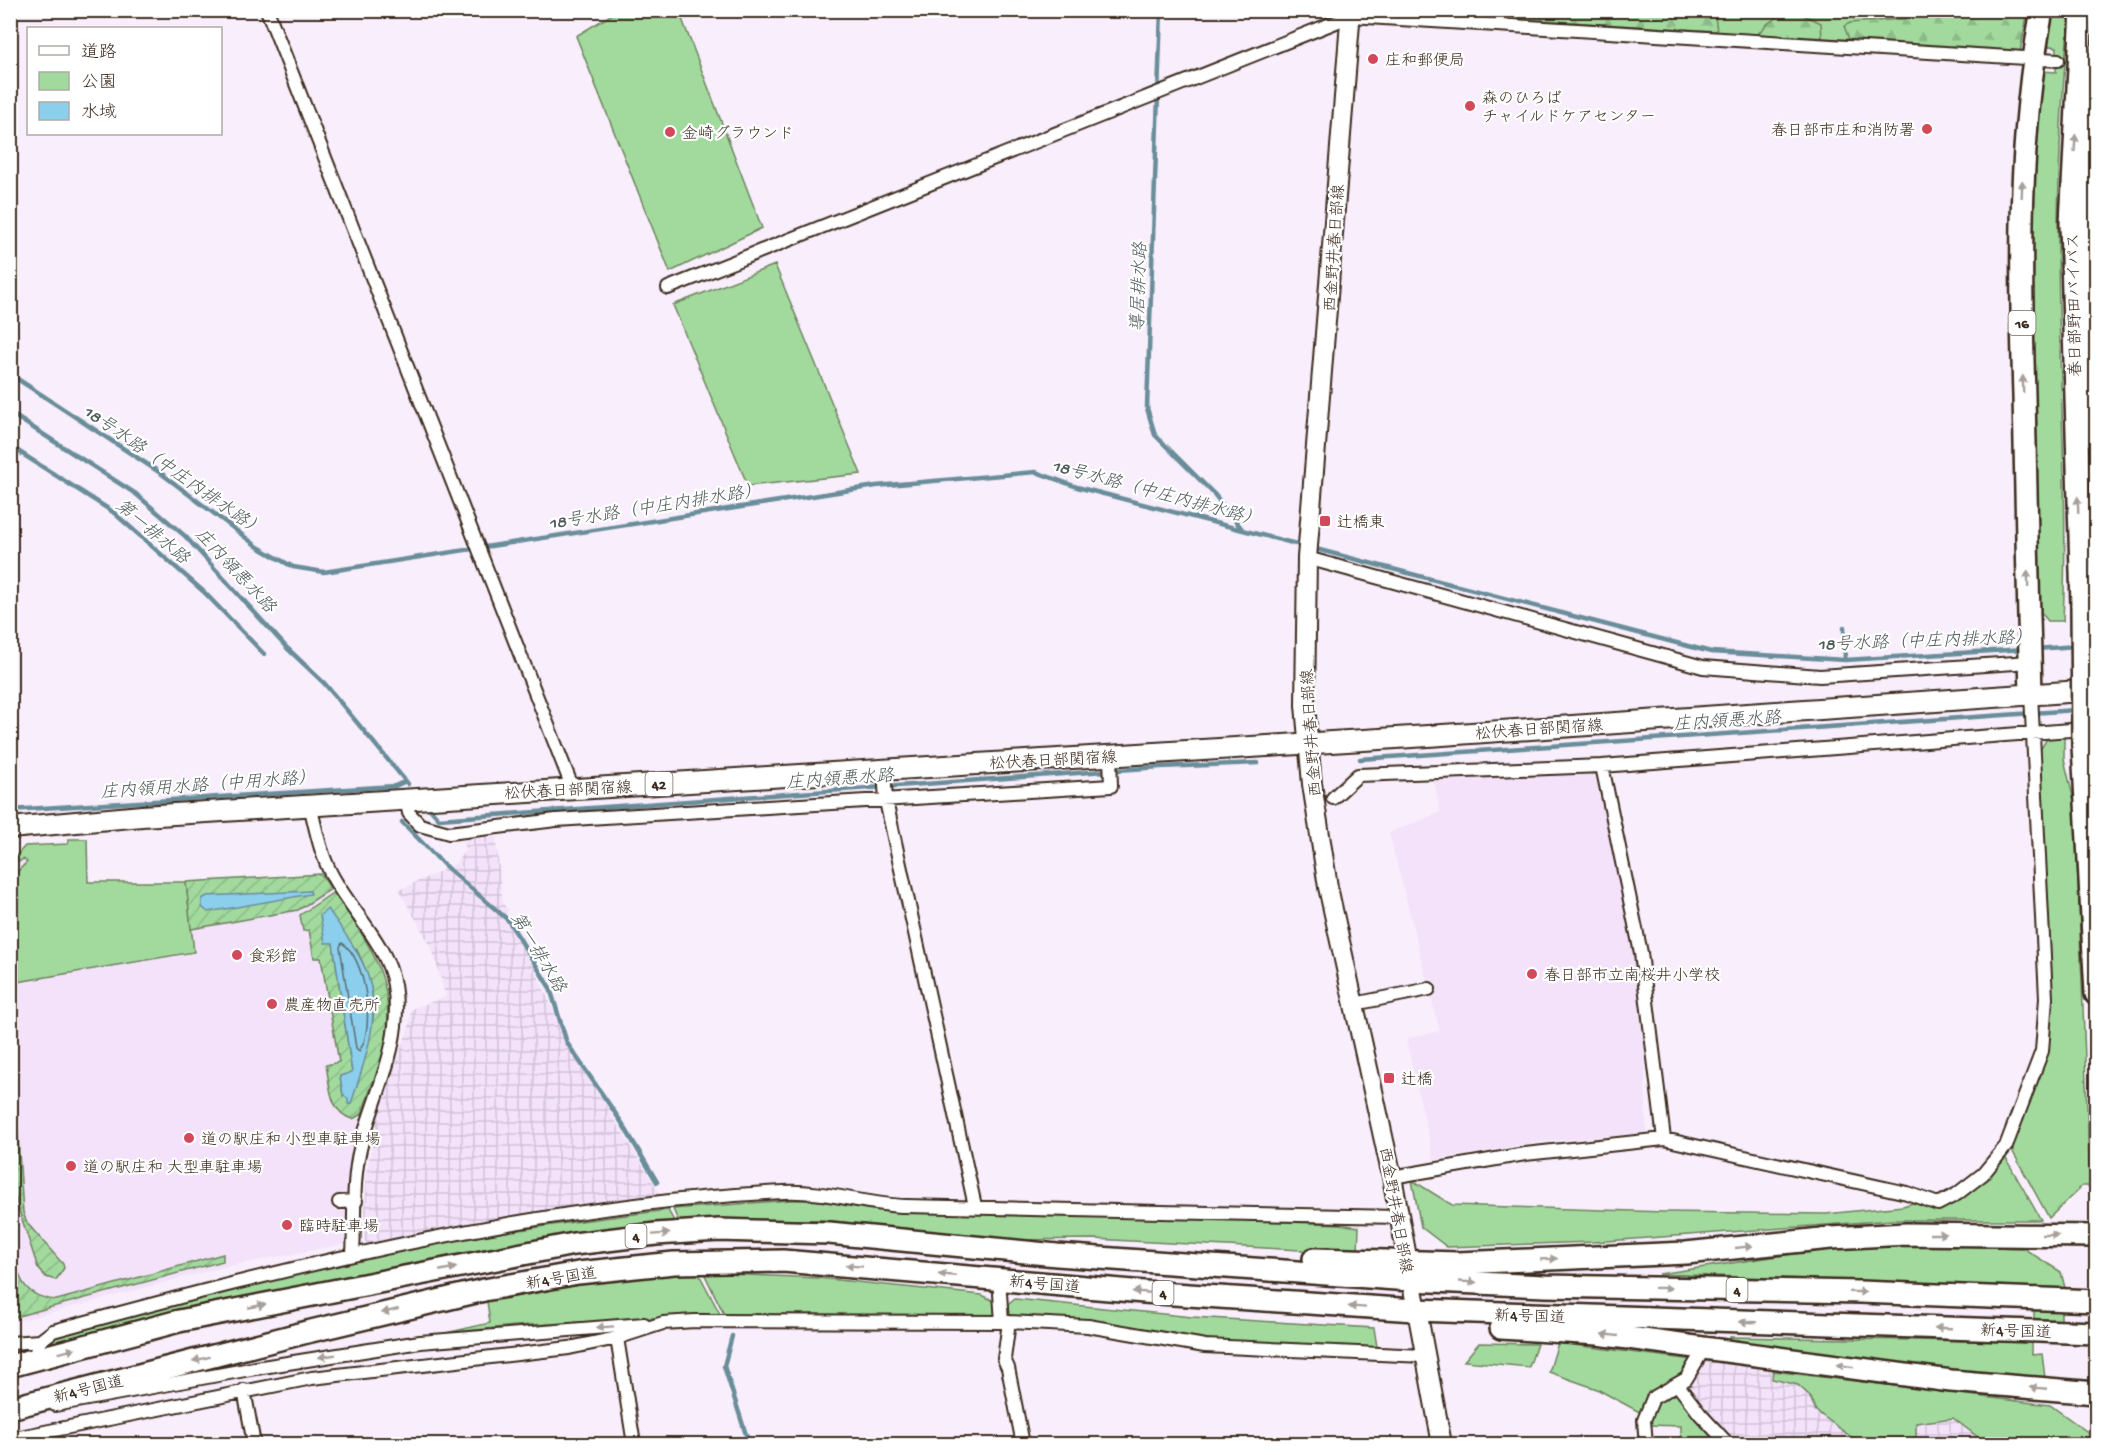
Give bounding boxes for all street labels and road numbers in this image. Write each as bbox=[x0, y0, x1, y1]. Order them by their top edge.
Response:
street label: 西金野井春日部線 bbox=[1321, 184, 1350, 313]
street label: 春日部野田バイパス bbox=[2064, 233, 2087, 377]
road number: 16 bbox=[2008, 311, 2036, 335]
street label: 西金野井春日部線 bbox=[1298, 668, 1327, 797]
street label: 松伏春日部関宿線 bbox=[1475, 716, 1604, 745]
street label: 松伏春日部関宿線 bbox=[989, 748, 1118, 775]
road number: 42 bbox=[646, 772, 672, 796]
street label: 松伏春日部関宿線 bbox=[504, 778, 633, 805]
street label: 西金野井春日部線 bbox=[1373, 1146, 1416, 1275]
road number: 4 bbox=[626, 1224, 646, 1248]
street label: 新4号国道 bbox=[525, 1264, 598, 1295]
street label: 新4号国道 bbox=[1008, 1273, 1081, 1299]
road number: 4 bbox=[1726, 1278, 1748, 1302]
road number: 4 bbox=[1152, 1281, 1174, 1305]
street label: 新4号国道 bbox=[1494, 1307, 1566, 1329]
street label: 新4号国道 bbox=[1980, 1322, 2052, 1344]
street label: 新4号国道 bbox=[52, 1373, 126, 1409]

